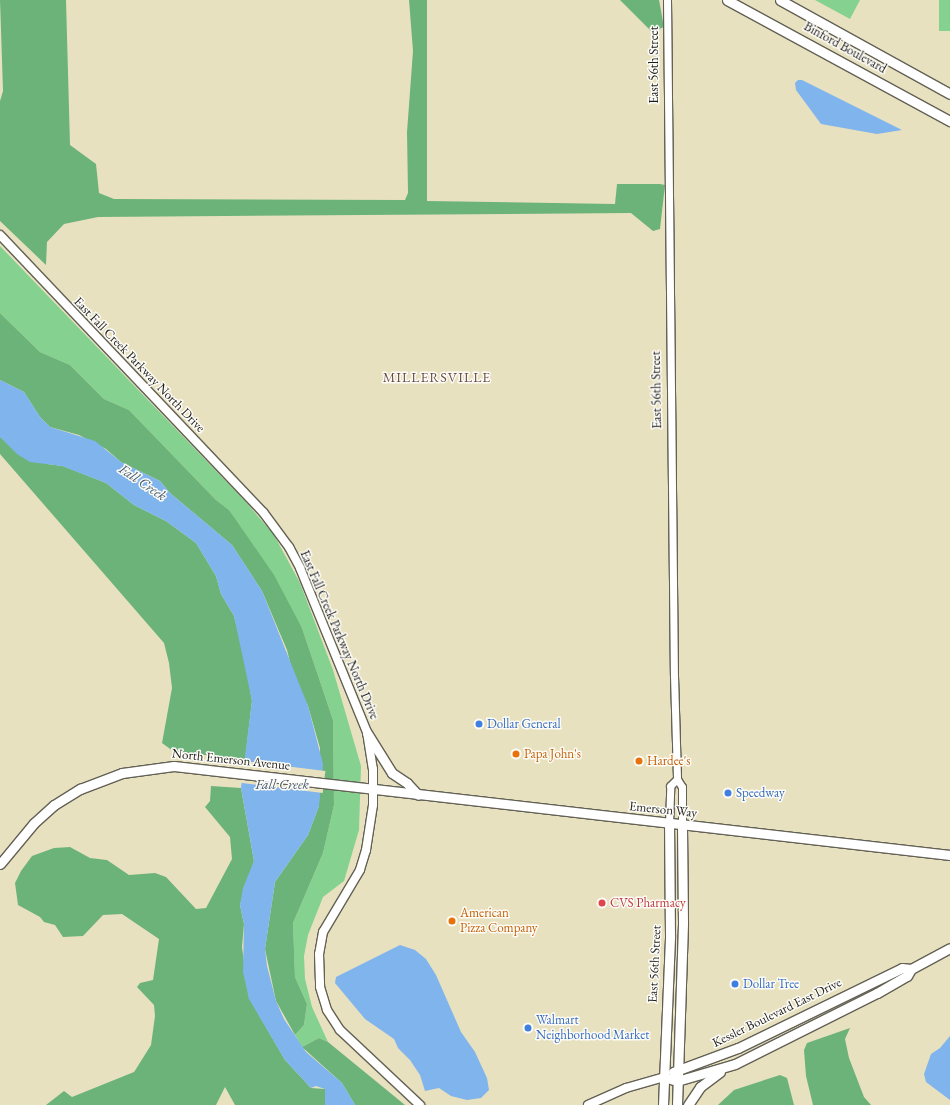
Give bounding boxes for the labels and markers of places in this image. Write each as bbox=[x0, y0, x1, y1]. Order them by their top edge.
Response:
place label: Dollar General bbox=[487, 716, 561, 732]
marker: Dollar General bbox=[474, 719, 484, 729]
place label: Papa John's bbox=[524, 746, 581, 762]
marker: Papa John's bbox=[511, 749, 521, 759]
place label: Hardee's bbox=[647, 753, 690, 769]
marker: Hardee's bbox=[634, 756, 644, 766]
place label: Speedway bbox=[736, 785, 785, 801]
marker: Speedway bbox=[723, 788, 733, 798]
place label: CVS Pharmacy bbox=[610, 895, 686, 911]
marker: CVS Pharmacy bbox=[597, 898, 607, 908]
place label: American Pizza Company bbox=[460, 906, 537, 937]
marker: American Pizza Company bbox=[447, 916, 457, 926]
place label: Dollar Tree bbox=[743, 976, 799, 992]
marker: Dollar Tree bbox=[730, 979, 740, 989]
place label: Walmart Neighborhood Market bbox=[536, 1013, 649, 1044]
marker: Walmart Neighborhood Market bbox=[523, 1023, 533, 1033]

